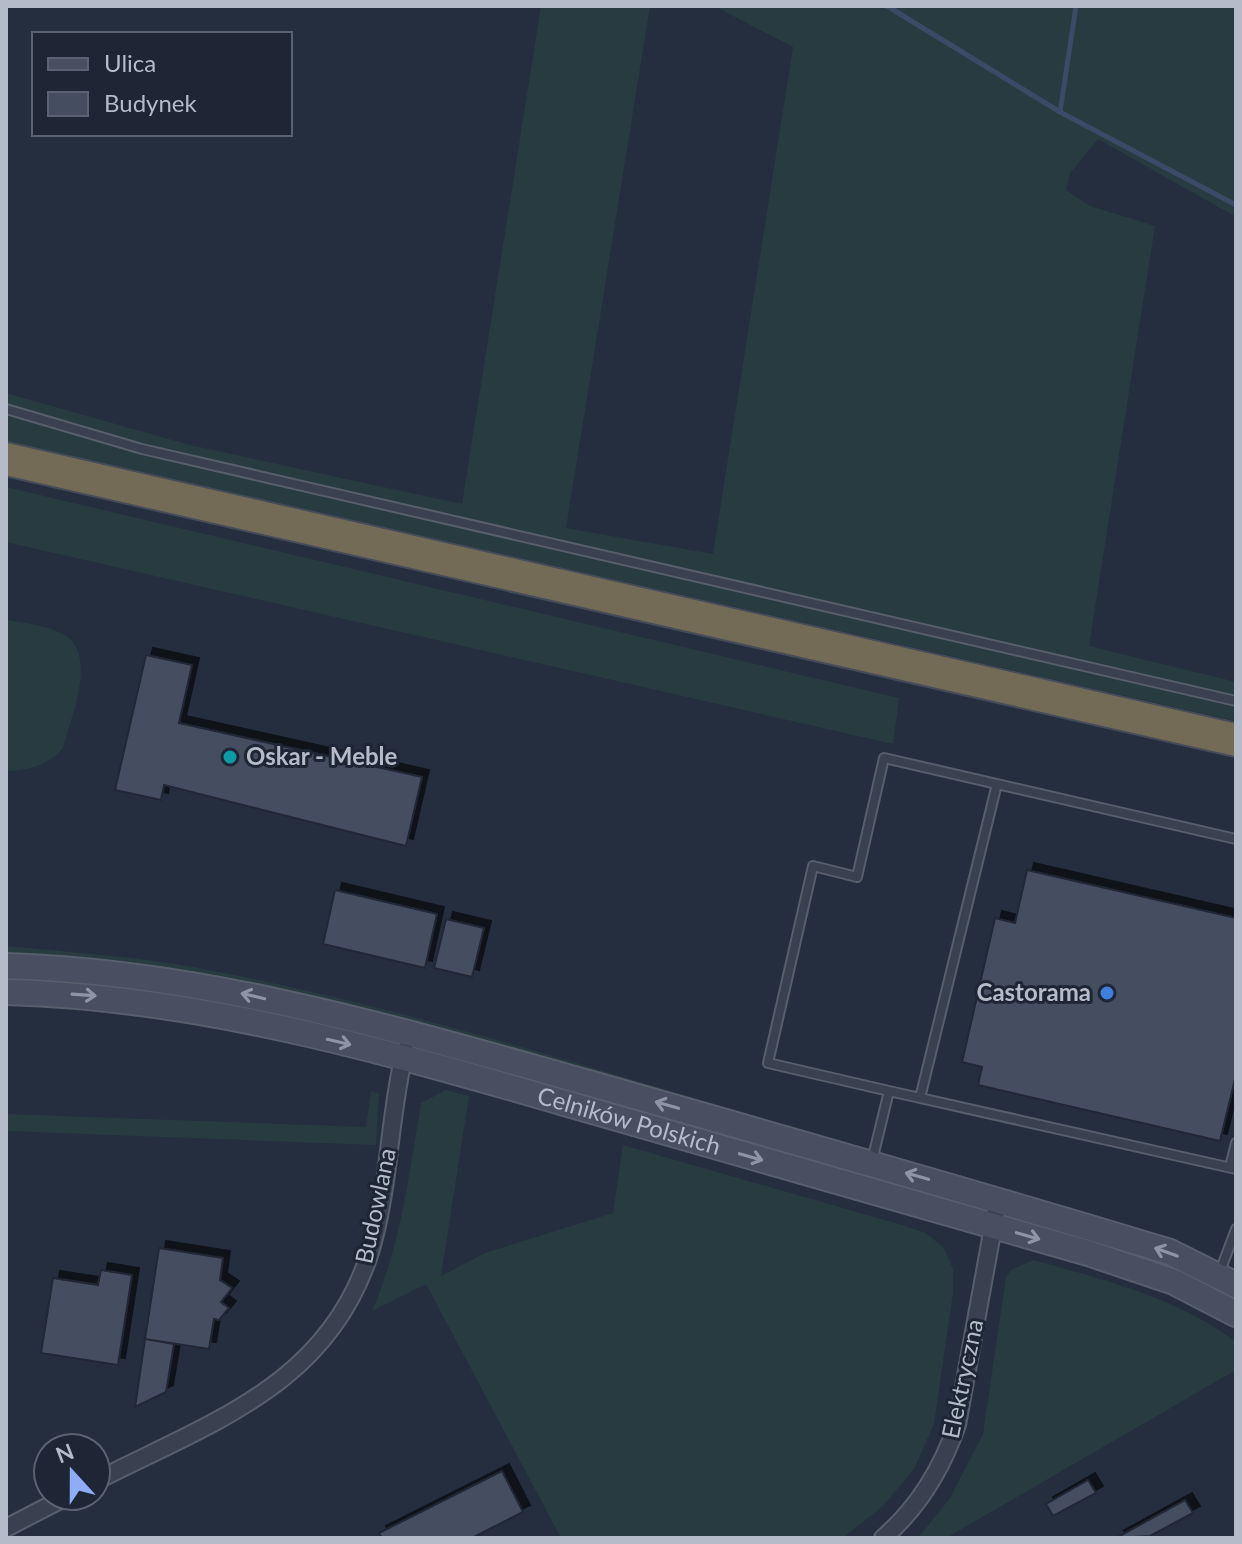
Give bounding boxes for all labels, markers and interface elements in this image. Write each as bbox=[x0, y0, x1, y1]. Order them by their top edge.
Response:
legend bbox=[32, 32, 292, 136]
text: Ulica bbox=[104, 48, 156, 77]
text: Budynek bbox=[104, 88, 198, 117]
place label: Oskar - Meble bbox=[246, 741, 398, 770]
marker: Oskar - Meble bbox=[221, 748, 239, 766]
place label: Castorama bbox=[977, 977, 1091, 1006]
marker: Castorama bbox=[1098, 984, 1116, 1002]
one-way arrow bbox=[70, 988, 97, 1003]
one-way arrow bbox=[241, 988, 267, 1003]
one-way arrow bbox=[326, 1035, 352, 1050]
street label: Celników Polskich bbox=[534, 1080, 724, 1160]
one-way arrow bbox=[655, 1097, 681, 1112]
street label: Budowlana bbox=[348, 1145, 401, 1266]
one-way arrow bbox=[738, 1150, 764, 1165]
one-way arrow bbox=[905, 1168, 931, 1183]
one-way arrow bbox=[1015, 1229, 1041, 1244]
one-way arrow bbox=[1154, 1243, 1179, 1258]
street label: Elektryczna bbox=[935, 1316, 988, 1441]
north arrow bbox=[32, 1432, 112, 1512]
text: N bbox=[52, 1437, 77, 1469]

